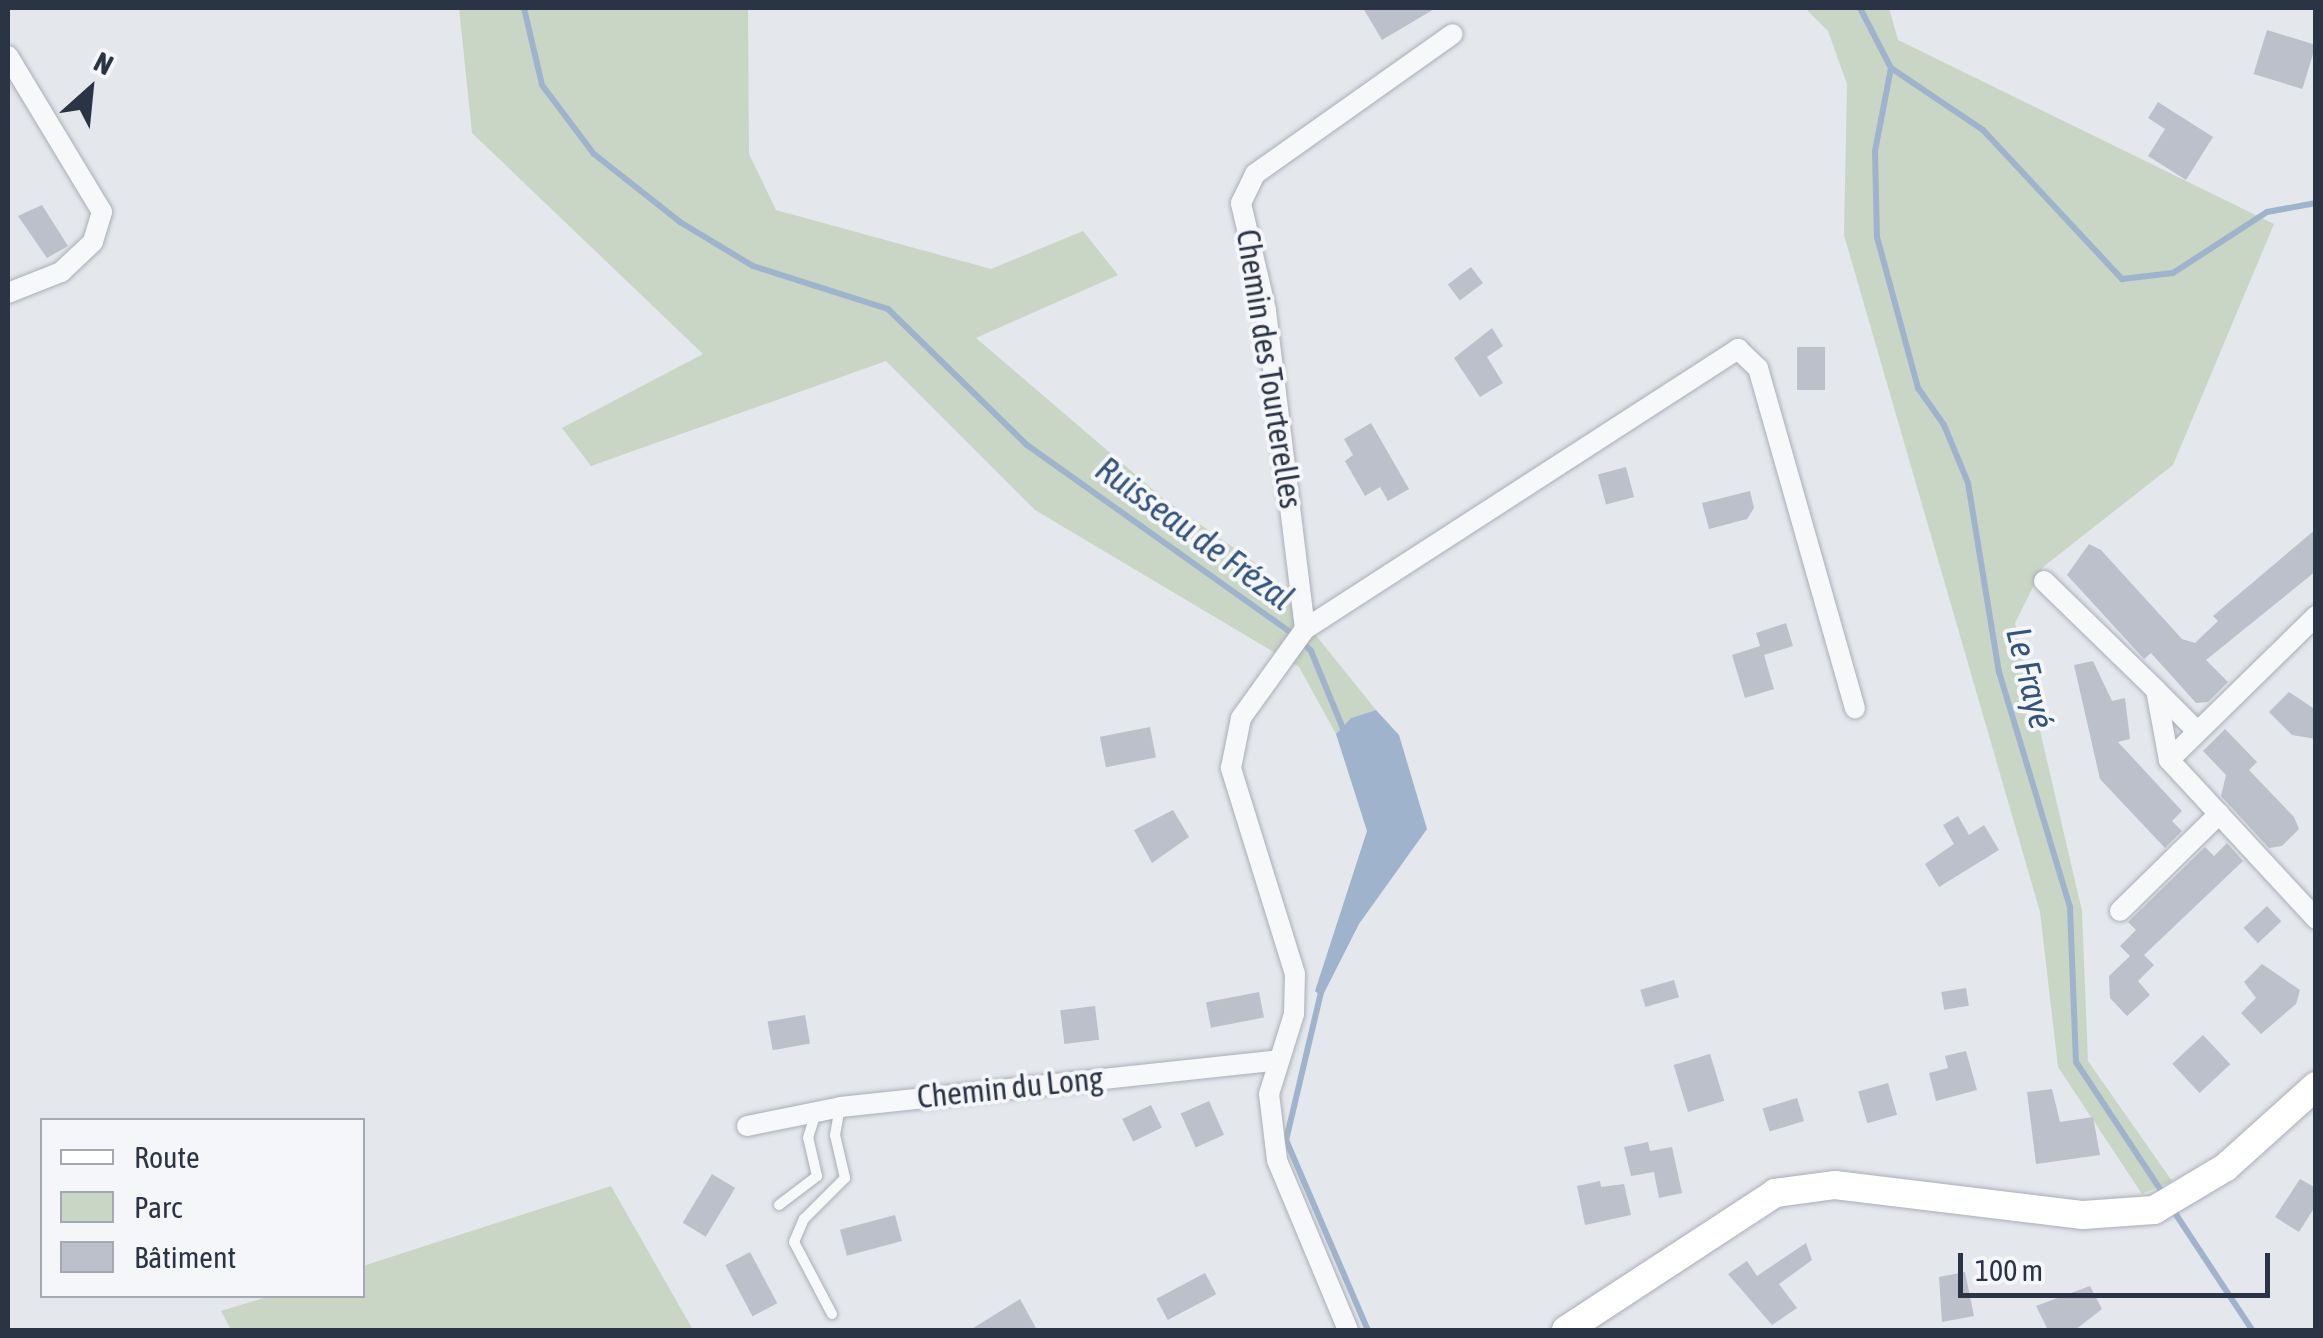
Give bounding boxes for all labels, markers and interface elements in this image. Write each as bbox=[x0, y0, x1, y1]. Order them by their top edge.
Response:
north arrow bbox=[40, 40, 140, 140]
text: N bbox=[89, 45, 118, 81]
street label: Chemin des Tourterelles bbox=[1228, 227, 1310, 511]
water label: Ruisseau de Frézal bbox=[1088, 447, 1302, 619]
water label: Le Frayé bbox=[1998, 623, 2064, 733]
street label: Chemin du Long bbox=[915, 1059, 1105, 1117]
legend bbox=[40, 1118, 365, 1298]
text: Route bbox=[134, 1140, 200, 1174]
text: Parc bbox=[134, 1190, 182, 1224]
scale bar bbox=[1963, 1233, 2276, 1295]
text: Bâtiment bbox=[134, 1240, 236, 1274]
text: 100 m bbox=[1975, 1253, 2043, 1287]

